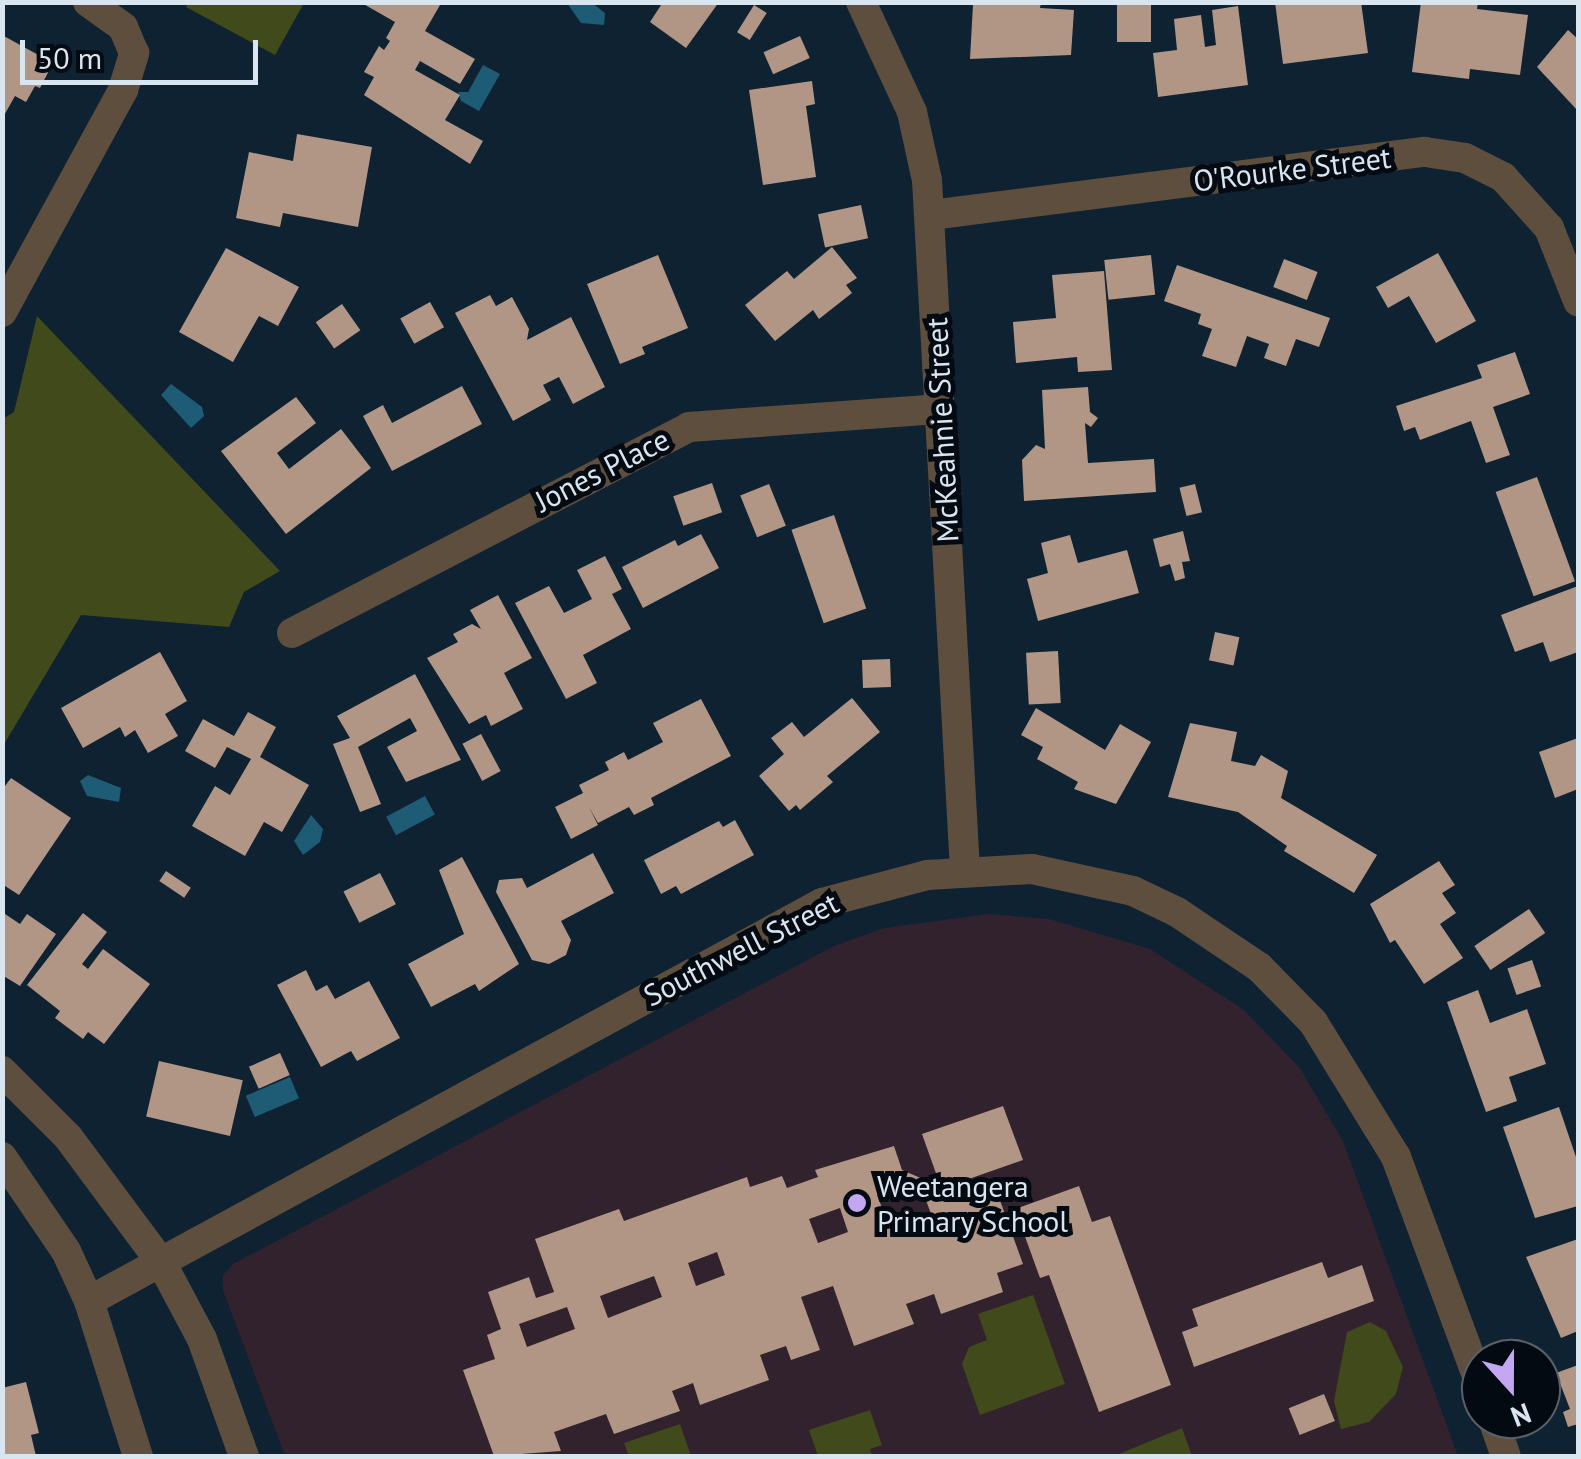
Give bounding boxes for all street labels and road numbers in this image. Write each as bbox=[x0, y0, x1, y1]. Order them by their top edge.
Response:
street label: O'Rourke Street bbox=[1191, 139, 1393, 199]
street label: McKeahnie Street bbox=[918, 317, 966, 543]
street label: Jones Place bbox=[529, 421, 675, 519]
street label: Southwell Street bbox=[638, 884, 844, 1014]

